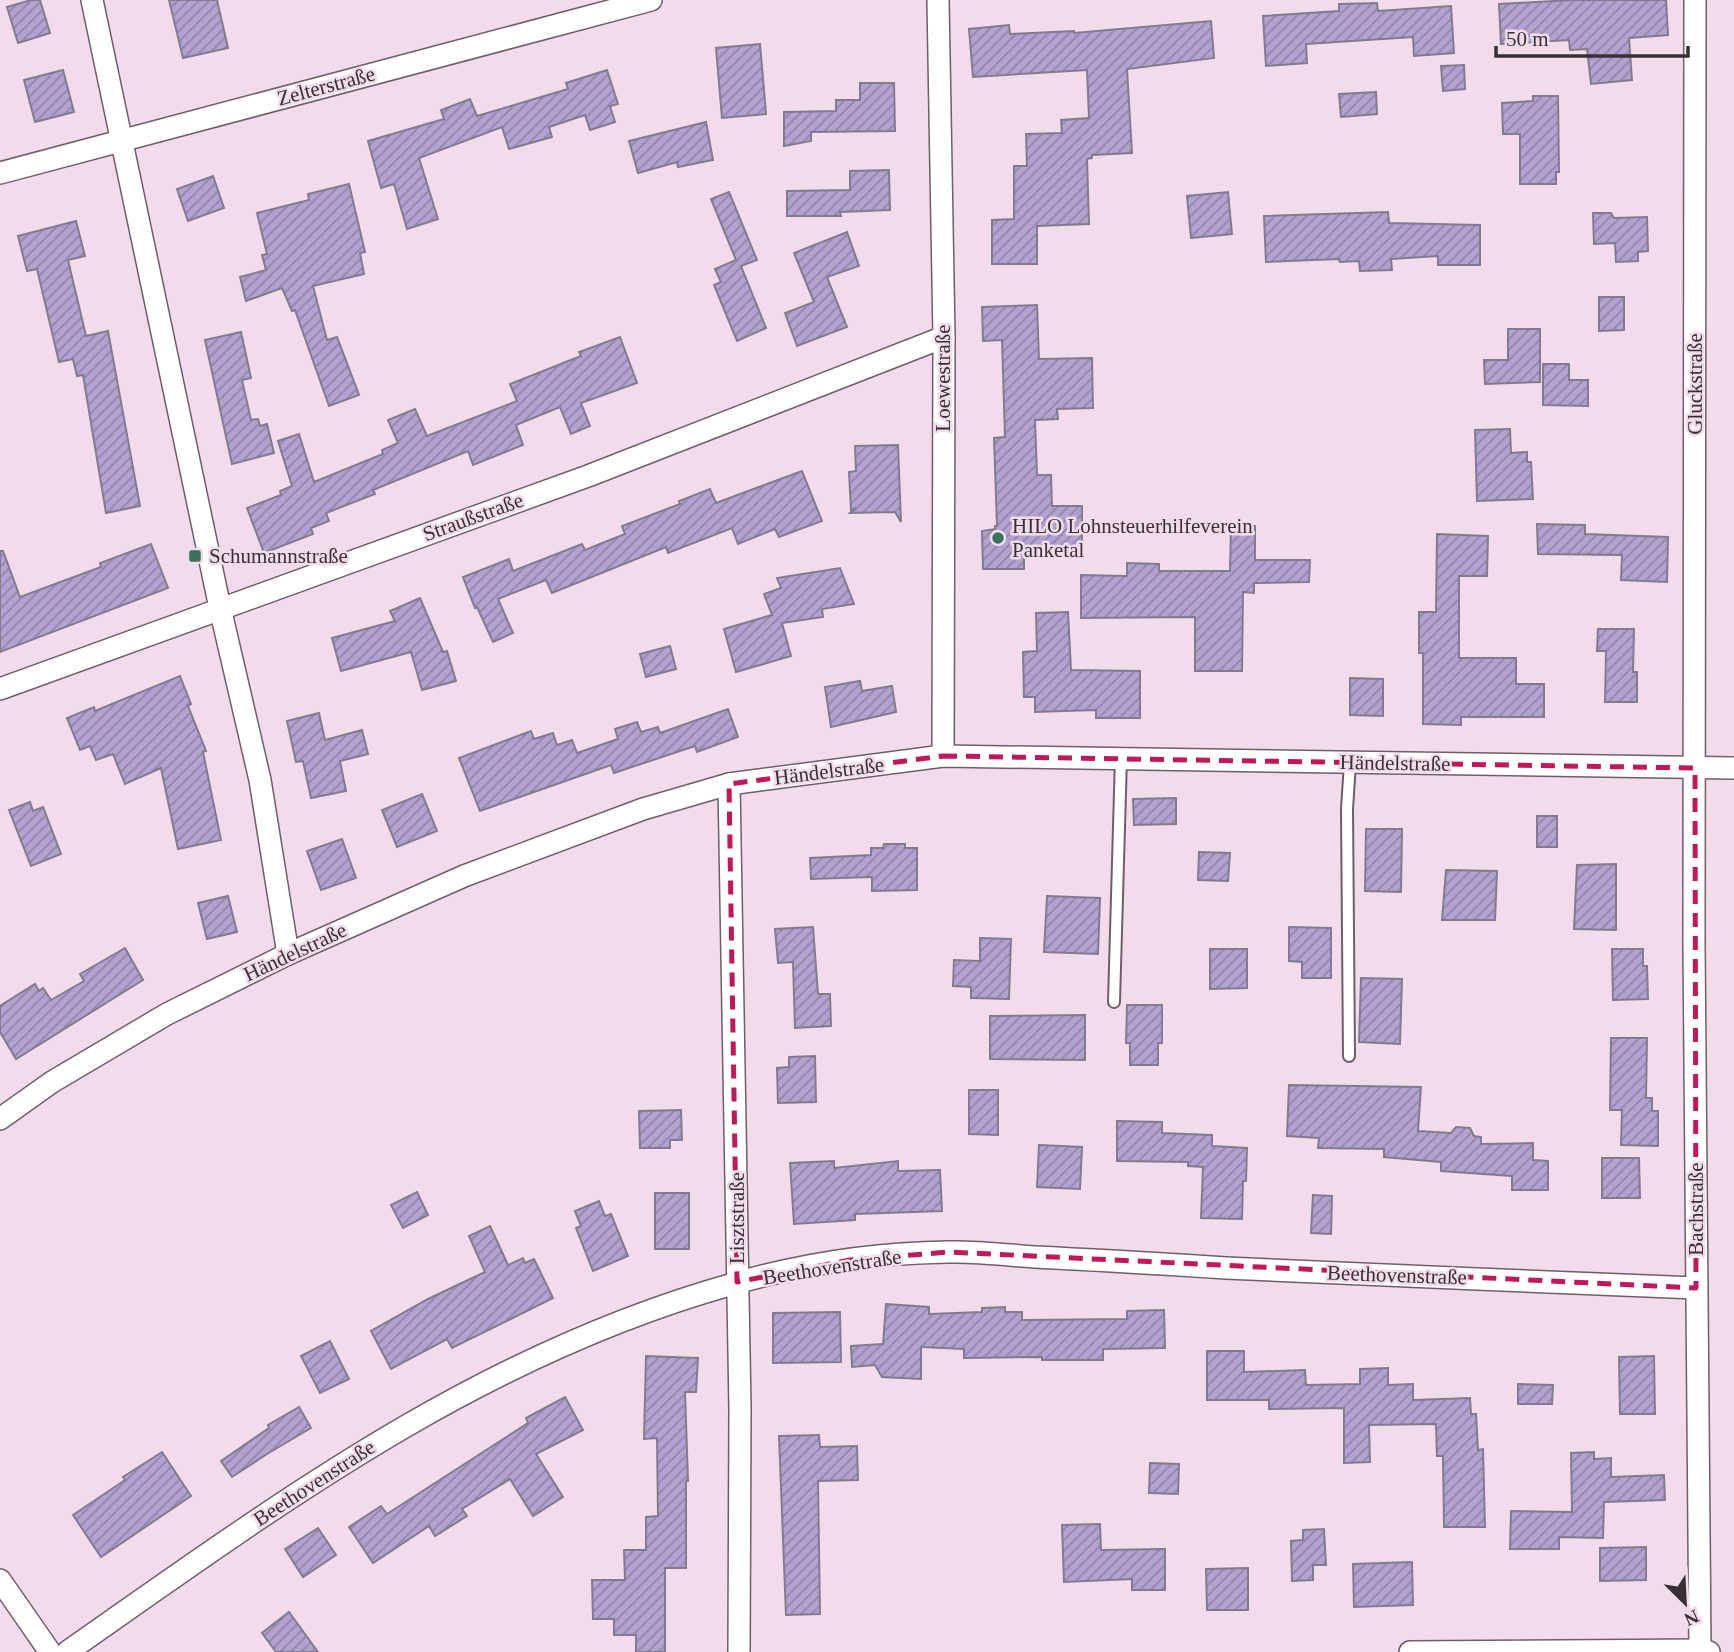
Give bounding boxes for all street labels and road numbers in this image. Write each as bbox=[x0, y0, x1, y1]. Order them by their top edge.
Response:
street label: Zelterstraße bbox=[274, 61, 378, 111]
street label: Loewestraße bbox=[931, 324, 955, 432]
street label: Gluckstraße bbox=[1683, 333, 1707, 435]
street label: Straußstraße bbox=[420, 488, 526, 546]
street label: Händelstraße bbox=[1339, 750, 1451, 776]
street label: Händelstraße bbox=[773, 752, 885, 790]
street label: Händelstraße bbox=[240, 918, 350, 986]
street label: Bachstraße bbox=[1684, 1162, 1708, 1256]
street label: Lisztstraße bbox=[725, 1172, 749, 1264]
street label: Beethovenstraße bbox=[761, 1244, 903, 1290]
street label: Beethovenstraße bbox=[1327, 1261, 1467, 1289]
street label: Beethovenstraße bbox=[249, 1435, 379, 1531]

